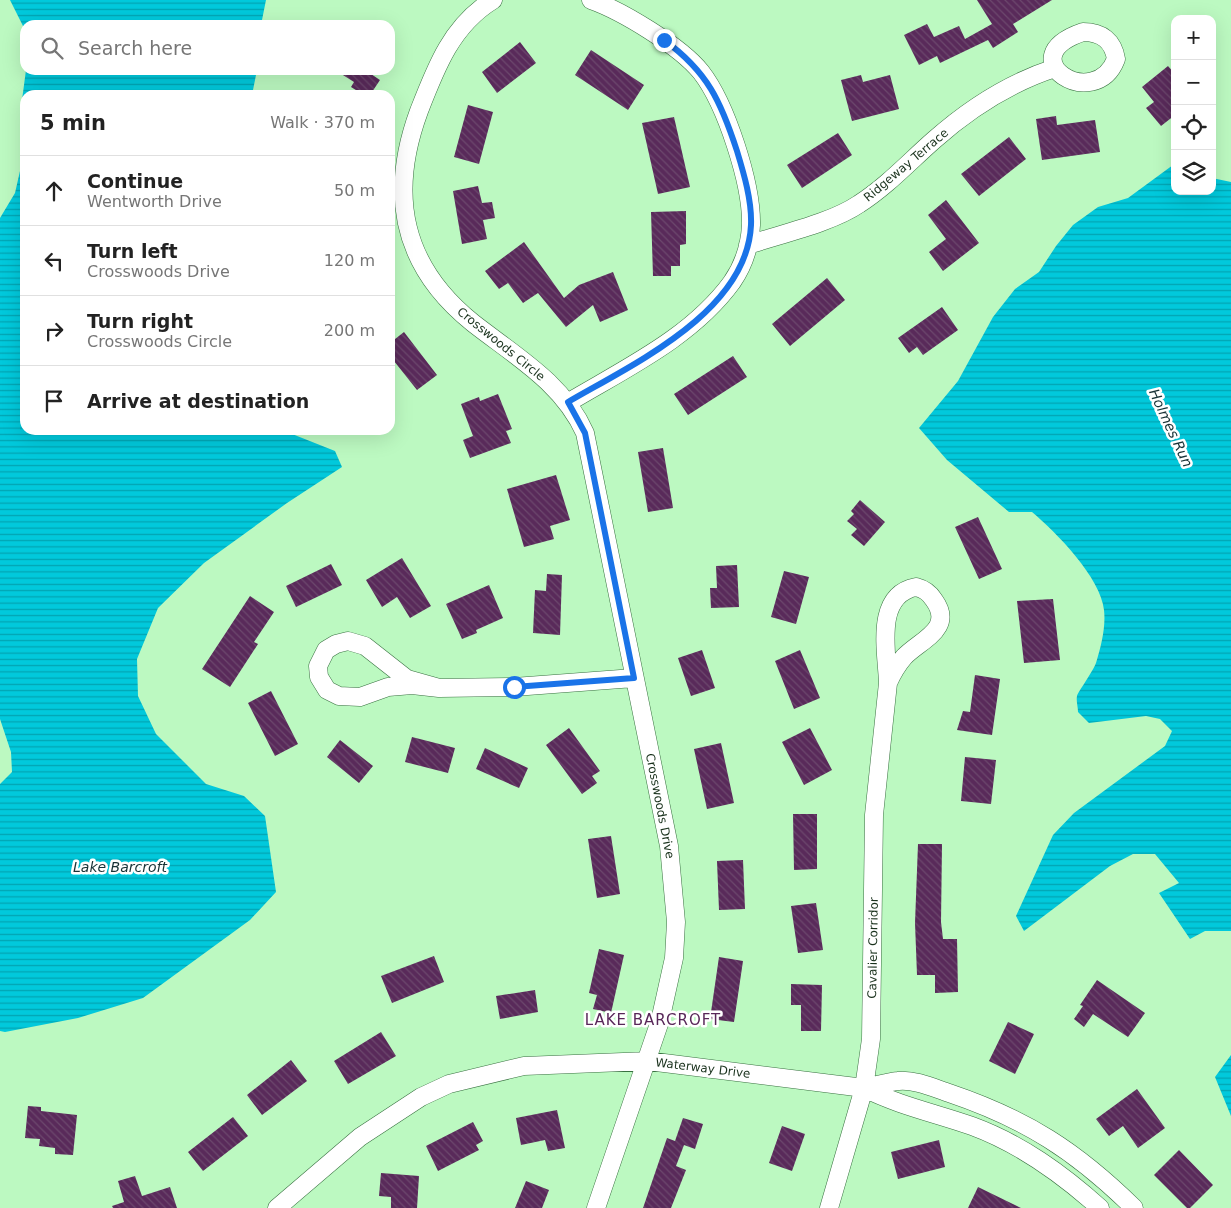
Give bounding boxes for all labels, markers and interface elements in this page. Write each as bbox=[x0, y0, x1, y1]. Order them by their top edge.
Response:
map controls bbox=[1171, 15, 1216, 195]
button: + bbox=[1171, 15, 1216, 60]
search box bbox=[20, 20, 395, 75]
route end bbox=[653, 29, 676, 52]
icon: search bbox=[38, 34, 66, 62]
text: Search here bbox=[78, 37, 192, 59]
button: − bbox=[1171, 60, 1216, 105]
button: locate bbox=[1171, 105, 1216, 150]
text: 5 min bbox=[40, 111, 106, 135]
text: Walk · 370 m bbox=[270, 113, 375, 132]
street label: Ridgeway Terrace bbox=[861, 126, 951, 204]
button: layers bbox=[1171, 150, 1216, 195]
text: Continue bbox=[87, 170, 183, 192]
icon: ahead bbox=[40, 177, 68, 205]
text: 50 m bbox=[334, 181, 375, 200]
text: Wentworth Drive bbox=[87, 192, 222, 211]
text: Turn left bbox=[87, 240, 178, 262]
icon: left bbox=[40, 247, 68, 275]
text: 120 m bbox=[324, 251, 375, 270]
text: Crosswoods Drive bbox=[87, 262, 230, 281]
street label: Crosswoods Circle bbox=[454, 304, 548, 384]
text: Turn right bbox=[87, 310, 193, 332]
icon: right bbox=[40, 317, 68, 345]
text: 200 m bbox=[324, 321, 375, 340]
text: Crosswoods Circle bbox=[87, 332, 232, 351]
water label: Holmes Run bbox=[1146, 386, 1196, 470]
icon: arrive bbox=[40, 387, 68, 415]
text: Arrive at destination bbox=[87, 390, 309, 412]
route start bbox=[503, 676, 526, 699]
street label: Crosswoods Drive bbox=[643, 752, 677, 860]
water label: Lake Barcroft bbox=[73, 859, 167, 875]
street label: Cavalier Corridor bbox=[865, 897, 881, 999]
district label: LAKE BARCROFT bbox=[585, 1011, 721, 1029]
street label: Waterway Drive bbox=[655, 1055, 751, 1081]

